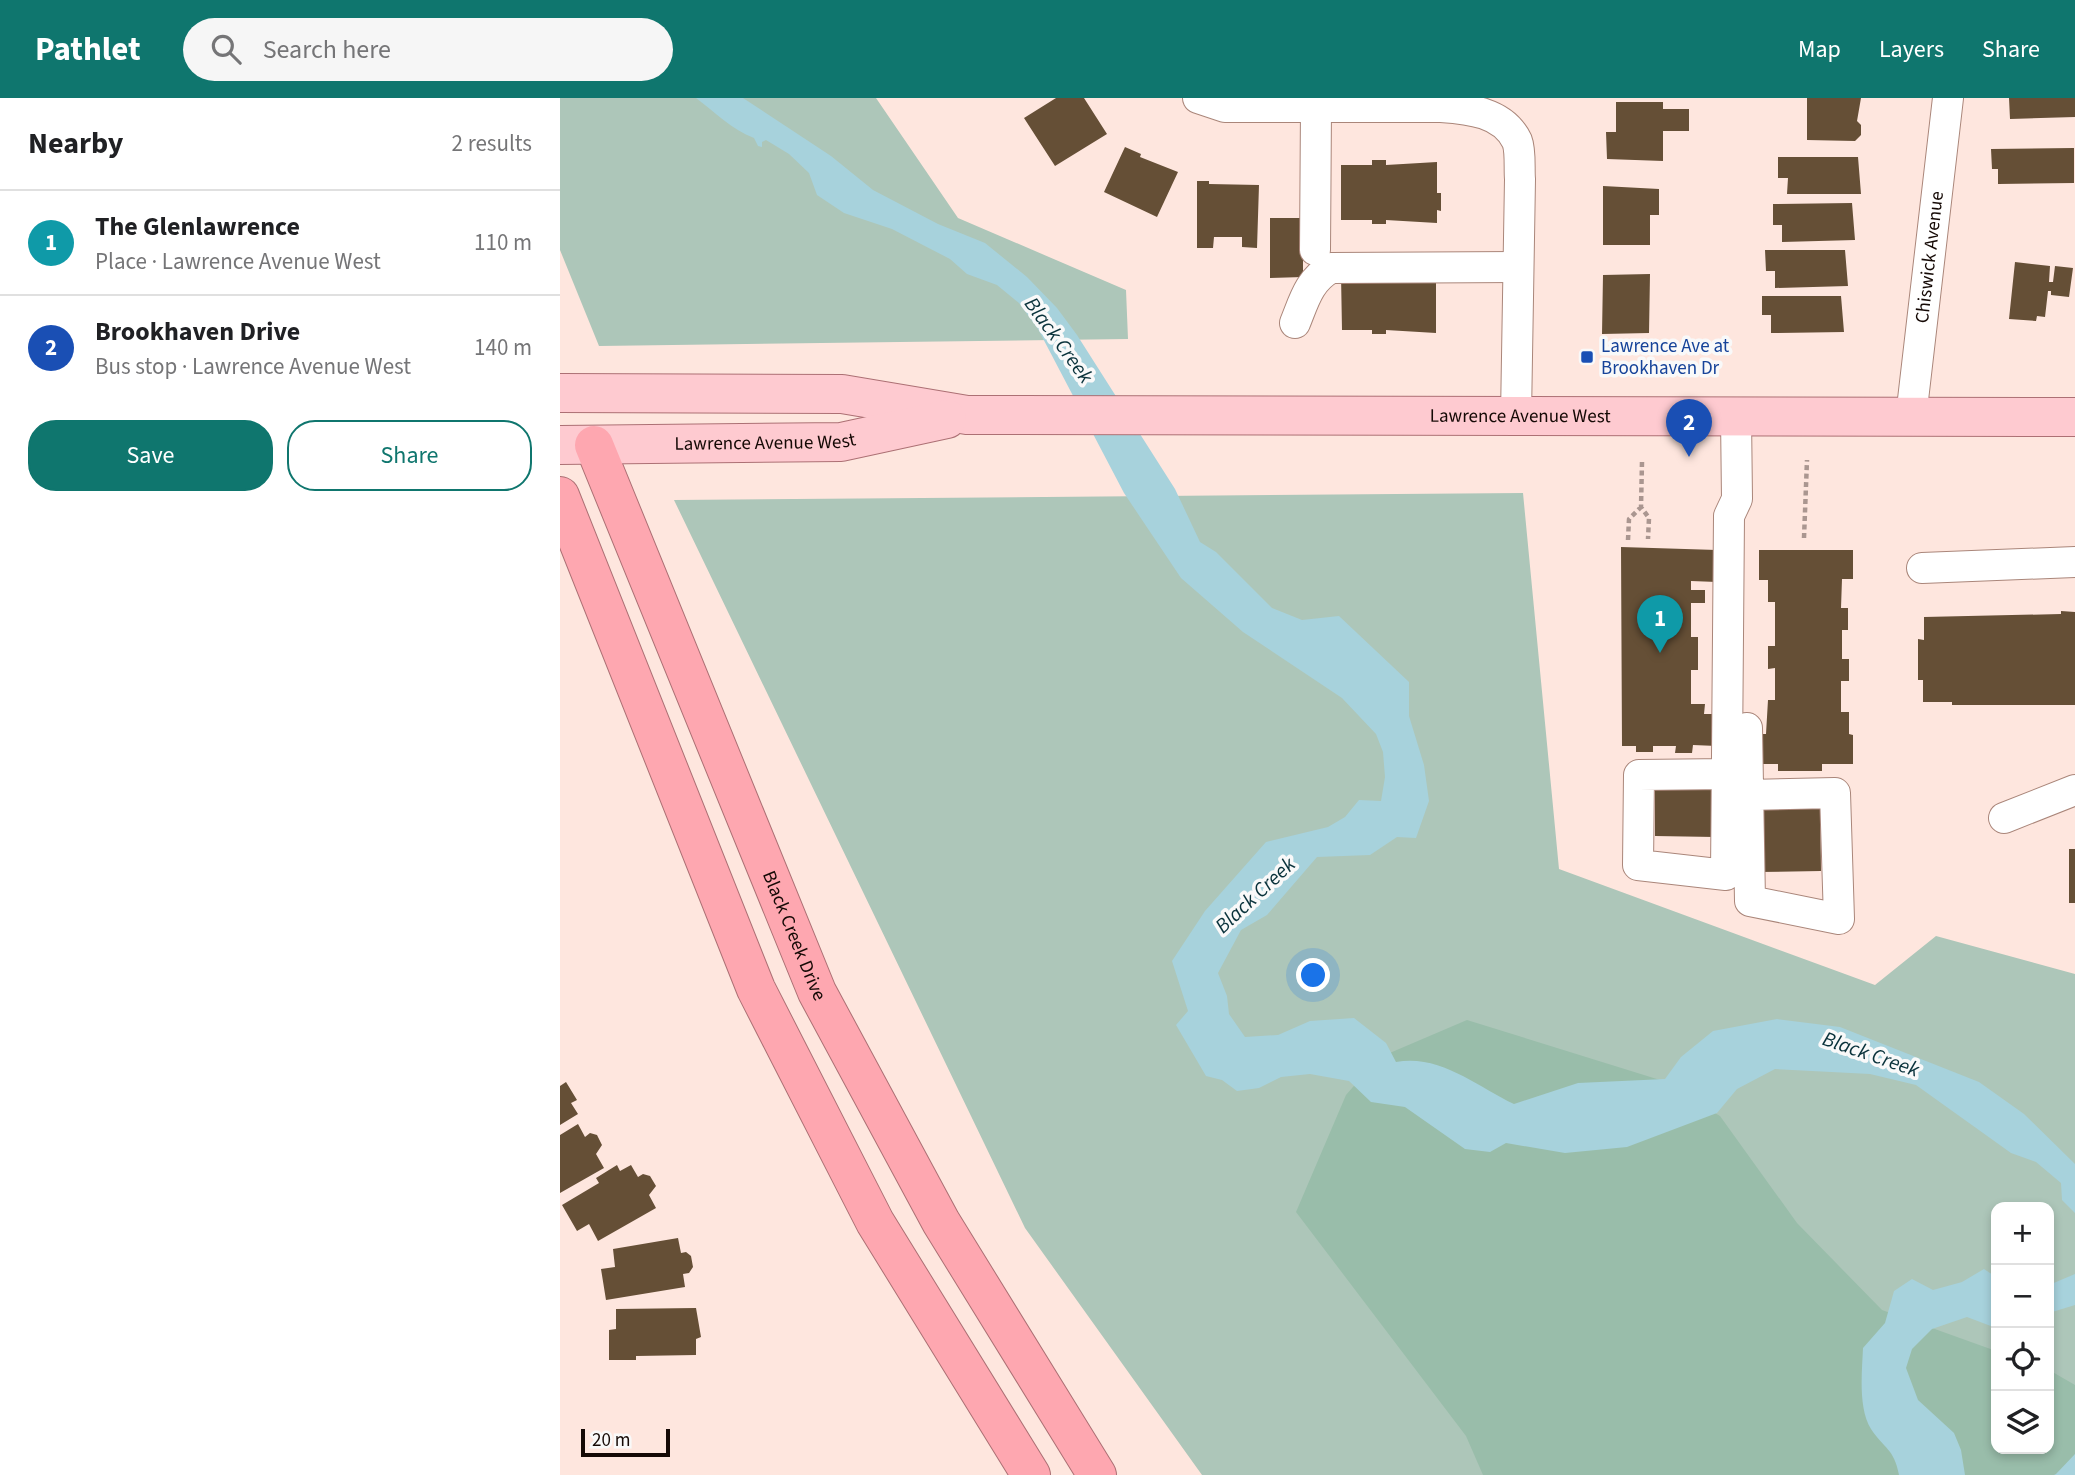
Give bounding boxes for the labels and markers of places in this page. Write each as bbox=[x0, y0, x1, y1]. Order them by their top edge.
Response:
place label: Lawrence Ave at Brookhaven Dr bbox=[1601, 333, 1730, 382]
marker: Lawrence Ave at Brookhaven Dr bbox=[1579, 349, 1595, 365]
pin: 2 bbox=[1666, 399, 1712, 457]
pin: 1 bbox=[1637, 595, 1683, 653]

